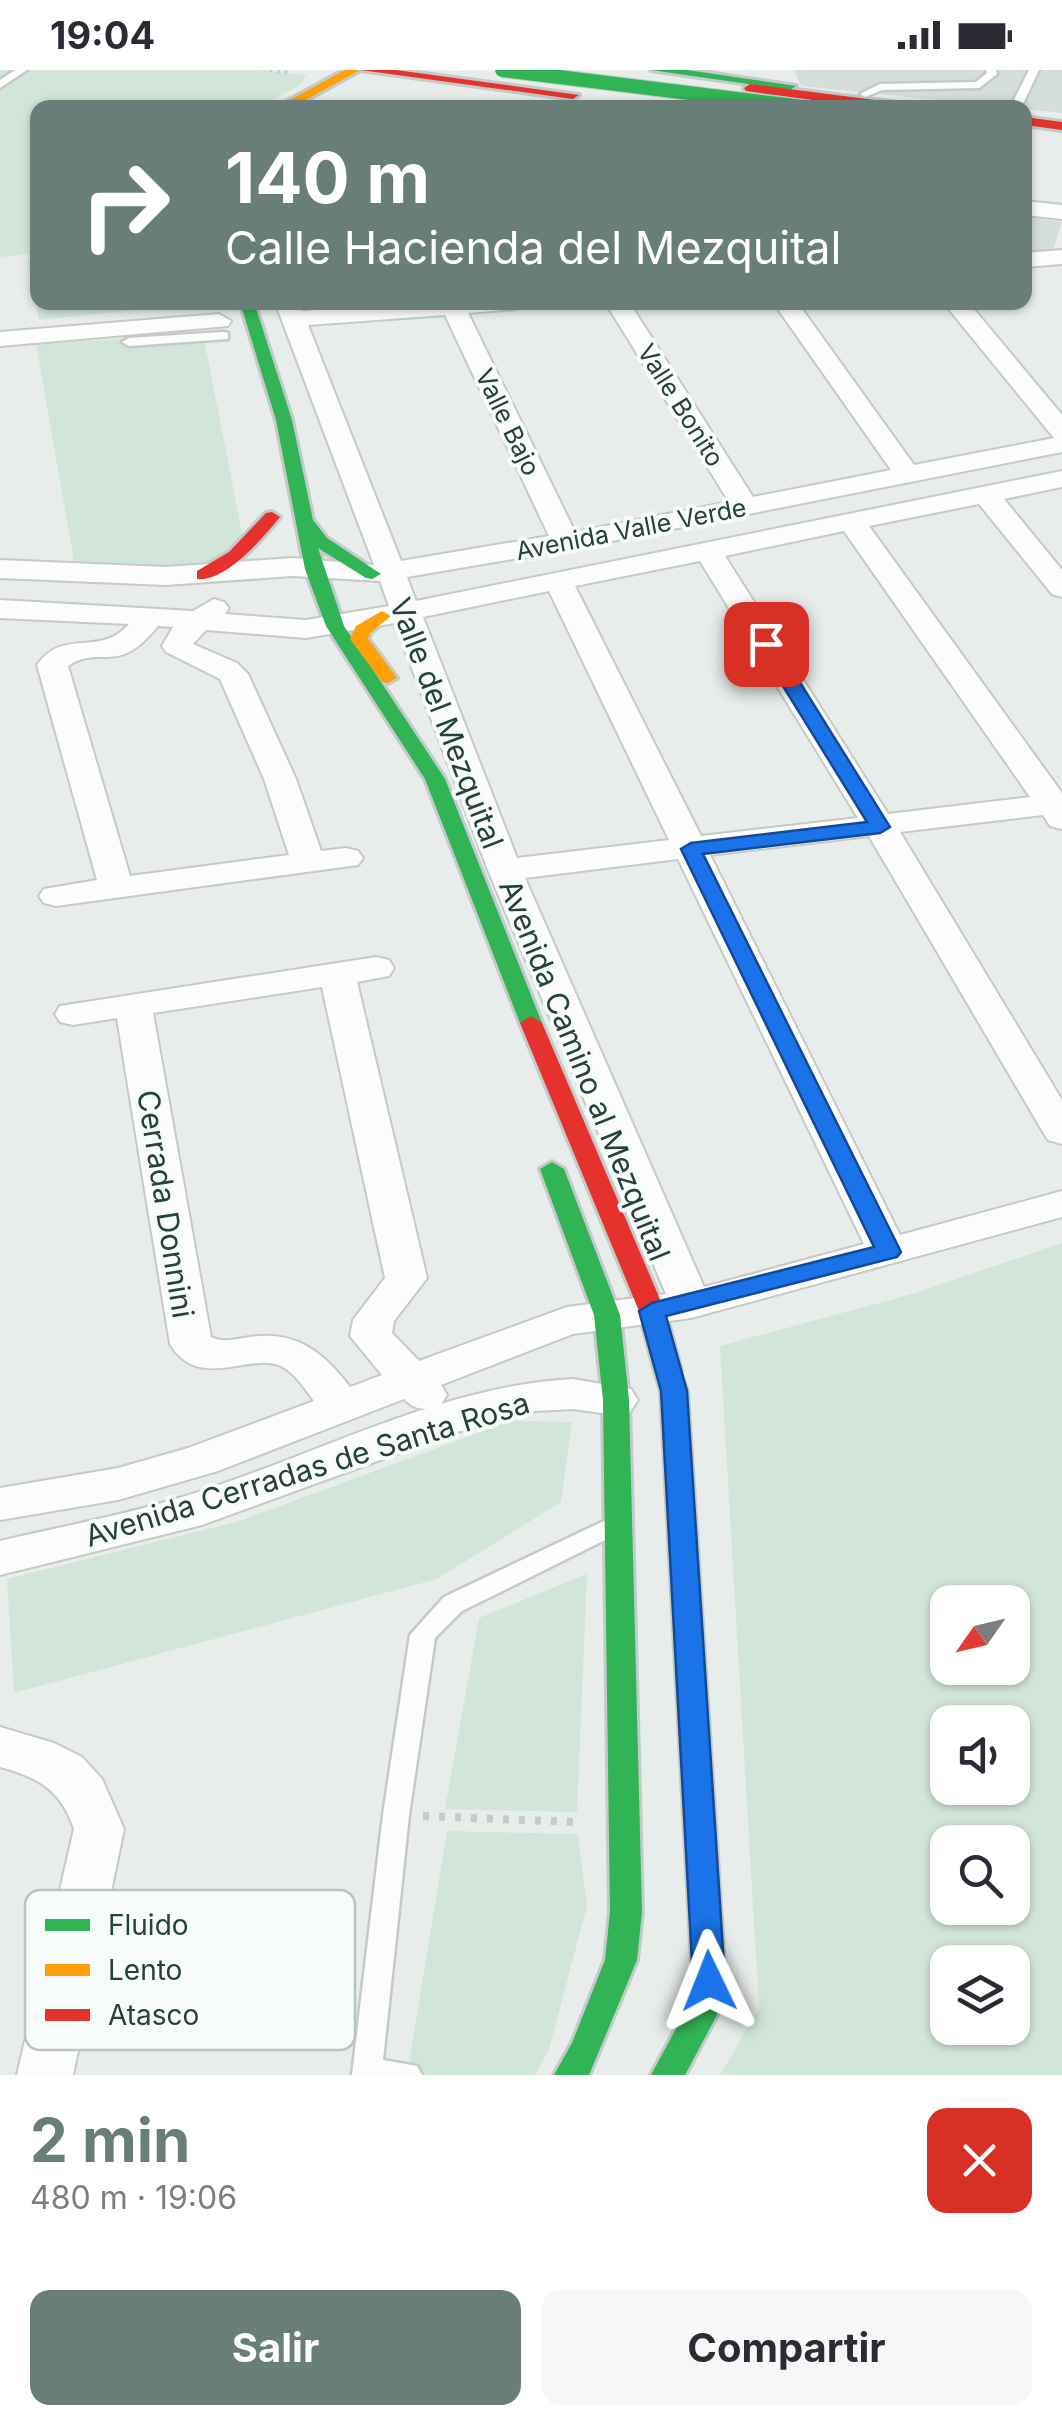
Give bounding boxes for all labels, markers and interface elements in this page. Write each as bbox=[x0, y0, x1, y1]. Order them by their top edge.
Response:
text: 19:04 bbox=[50, 12, 155, 58]
text: 140 m bbox=[225, 135, 430, 220]
icon: right bbox=[60, 140, 190, 270]
text: Calle Hacienda del Mezquital bbox=[225, 220, 841, 275]
street label: Valle Bonito bbox=[631, 338, 731, 472]
street label: Valle Bajo bbox=[469, 364, 547, 480]
street label: Avenida Valle Verde bbox=[513, 492, 749, 566]
street label: Valle del Mezquital bbox=[383, 592, 511, 854]
pin bbox=[724, 602, 809, 687]
icon: arrive bbox=[739, 617, 794, 672]
street label: Avenida Camino al Mezquital bbox=[492, 874, 678, 1266]
street label: Cerrada Donnini bbox=[130, 1087, 202, 1321]
street label: Avenida Cerradas de Santa Rosa bbox=[80, 1384, 534, 1554]
north arrow bbox=[930, 1585, 1030, 1685]
map controls bbox=[930, 1585, 1030, 2045]
button: sound bbox=[930, 1705, 1030, 1805]
button: search bbox=[930, 1825, 1030, 1925]
legend bbox=[25, 1890, 355, 2050]
text: Fluido bbox=[108, 1908, 189, 1942]
position arrow bbox=[657, 1929, 761, 2033]
button: layers bbox=[930, 1945, 1030, 2045]
text: Lento bbox=[108, 1953, 182, 1987]
text: Atasco bbox=[108, 1998, 199, 2032]
text: 2 min bbox=[30, 2104, 190, 2176]
button: close bbox=[927, 2108, 1032, 2213]
text: 480 m · 19:06 bbox=[30, 2178, 237, 2217]
button: Salir bbox=[30, 2290, 521, 2405]
button: Compartir bbox=[541, 2290, 1032, 2405]

